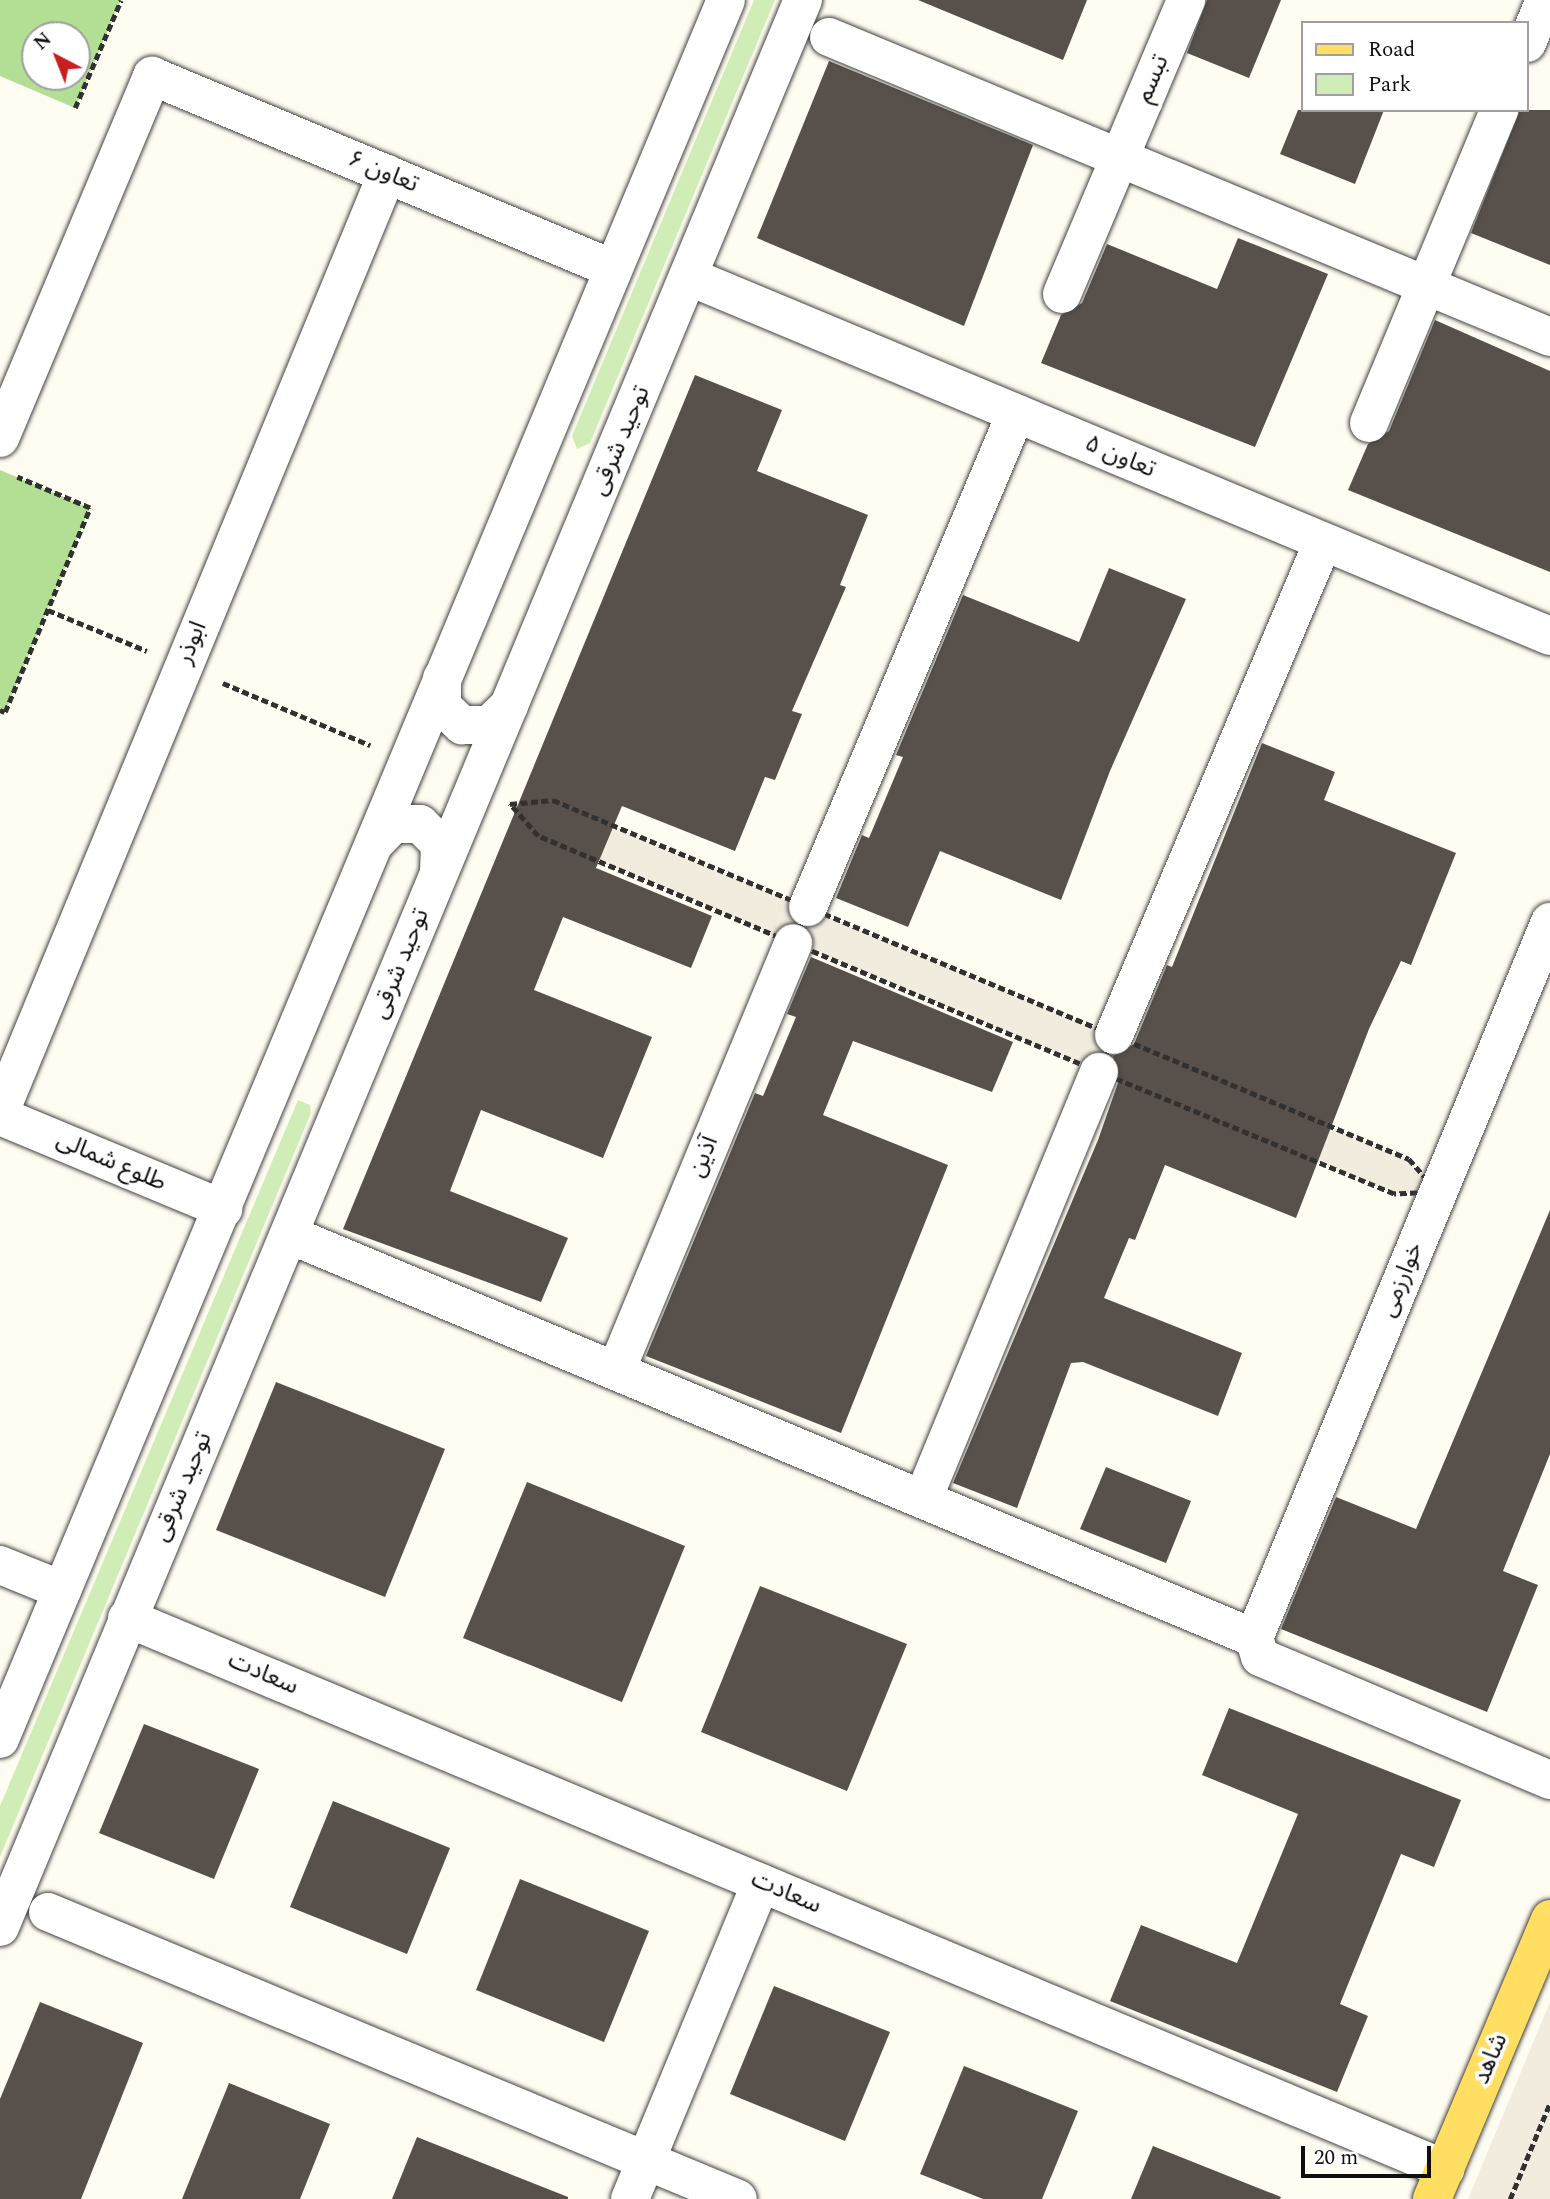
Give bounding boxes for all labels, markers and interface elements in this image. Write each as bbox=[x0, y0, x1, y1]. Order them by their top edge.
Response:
north arrow bbox=[21, 21, 91, 91]
legend bbox=[1302, 21, 1529, 112]
text: N bbox=[27, 26, 58, 57]
text: Road bbox=[1368, 34, 1415, 66]
street label: تبسم bbox=[1130, 51, 1176, 107]
text: Park bbox=[1368, 69, 1411, 101]
street label: تعاون ۶ bbox=[344, 144, 422, 200]
street label: توحید شرقی bbox=[585, 382, 657, 500]
street label: تعاون ۵ bbox=[1081, 429, 1159, 485]
street label: ابوذر bbox=[170, 617, 214, 669]
street label: توحید شرقی bbox=[366, 905, 436, 1023]
street label: طلوع شمالی bbox=[52, 1126, 170, 1198]
street label: آذین bbox=[683, 1132, 725, 1182]
street label: خوارزمی bbox=[1374, 1238, 1430, 1322]
street label: توحید شرقی bbox=[147, 1428, 219, 1546]
street label: سعادت bbox=[224, 1646, 302, 1702]
street label: سعادت bbox=[747, 1865, 825, 1921]
street label: شاهد bbox=[1468, 2029, 1514, 2089]
scale bar bbox=[1305, 2132, 1434, 2176]
text: 20 m bbox=[1314, 2142, 1358, 2174]

